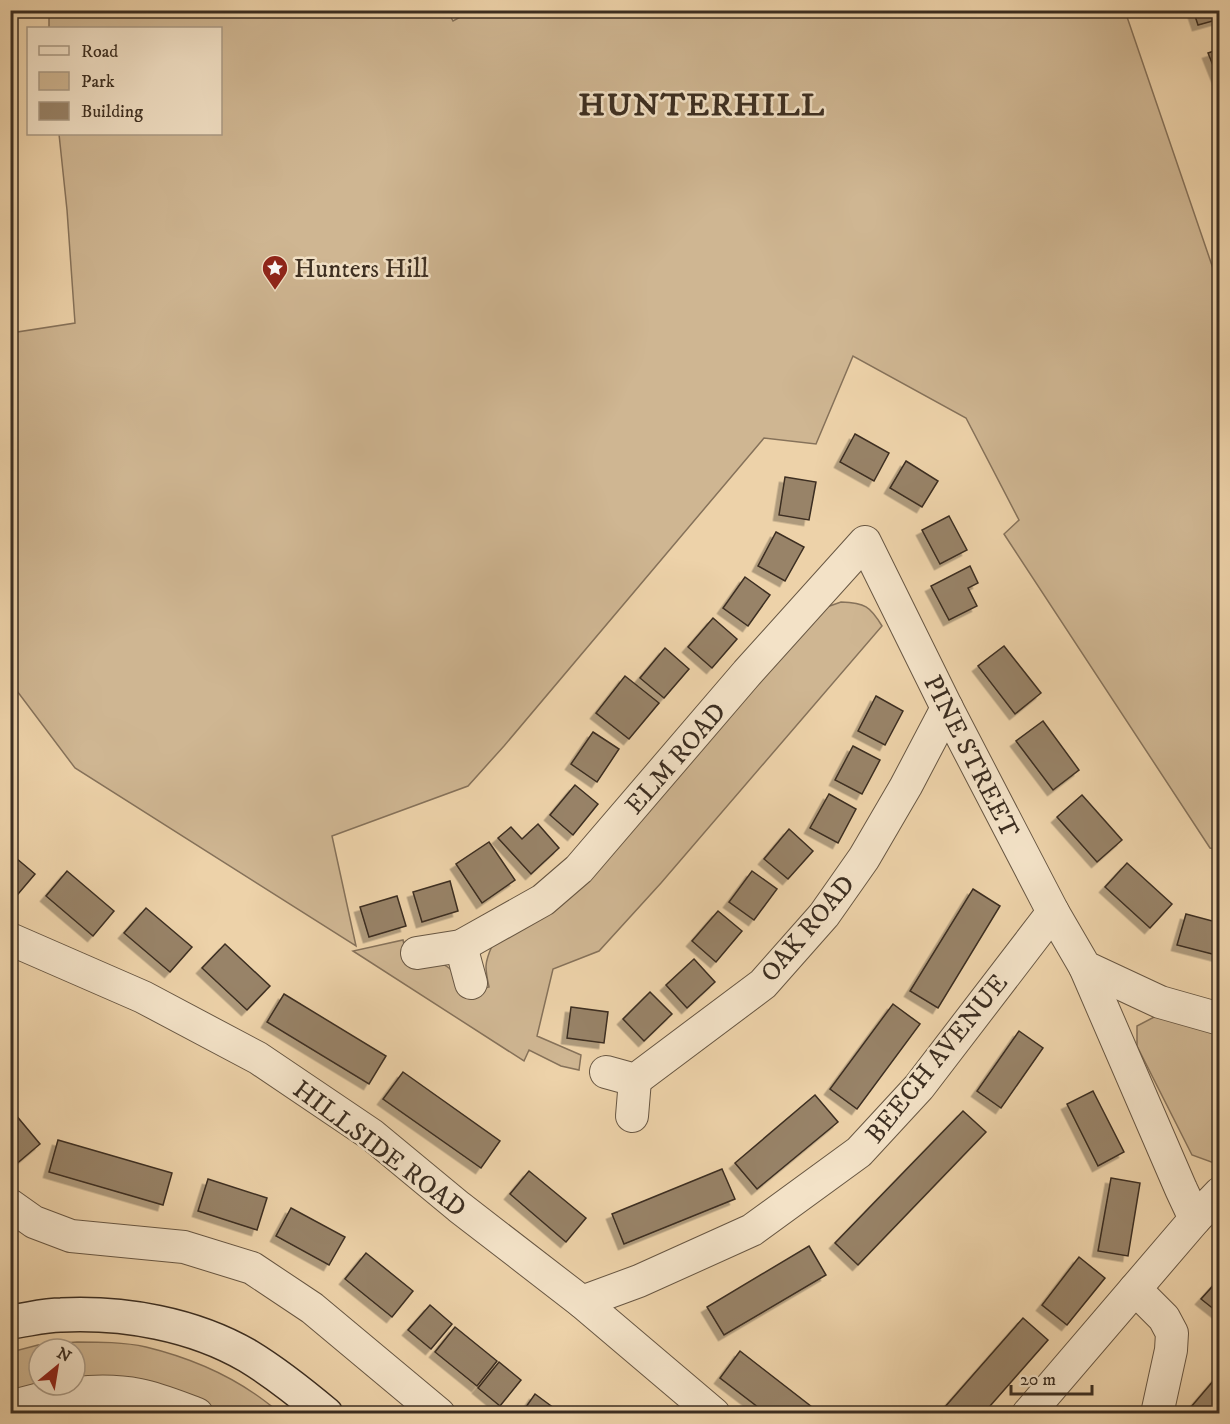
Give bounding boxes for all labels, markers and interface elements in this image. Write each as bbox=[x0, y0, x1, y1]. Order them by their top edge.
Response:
legend bbox=[27, 27, 222, 135]
text: Road bbox=[81, 41, 118, 63]
text: Park bbox=[81, 71, 115, 93]
district label: HUNTERHILL bbox=[578, 86, 826, 126]
text: Building bbox=[81, 101, 143, 123]
place icon: Hunters Hill bbox=[260, 253, 290, 291]
place label: Hunters Hill bbox=[294, 253, 429, 286]
street label: PINE STREET bbox=[915, 670, 1026, 844]
street label: ELM ROAD bbox=[619, 696, 734, 822]
street label: OAK ROAD bbox=[754, 869, 863, 989]
street label: BEECH AVENUE bbox=[859, 968, 1016, 1150]
street label: HILLSIDE ROAD bbox=[286, 1073, 472, 1225]
north arrow bbox=[27, 1337, 87, 1397]
text: N bbox=[53, 1343, 75, 1367]
scale bar bbox=[1011, 1358, 1092, 1396]
text: 20 m bbox=[1020, 1369, 1056, 1391]

